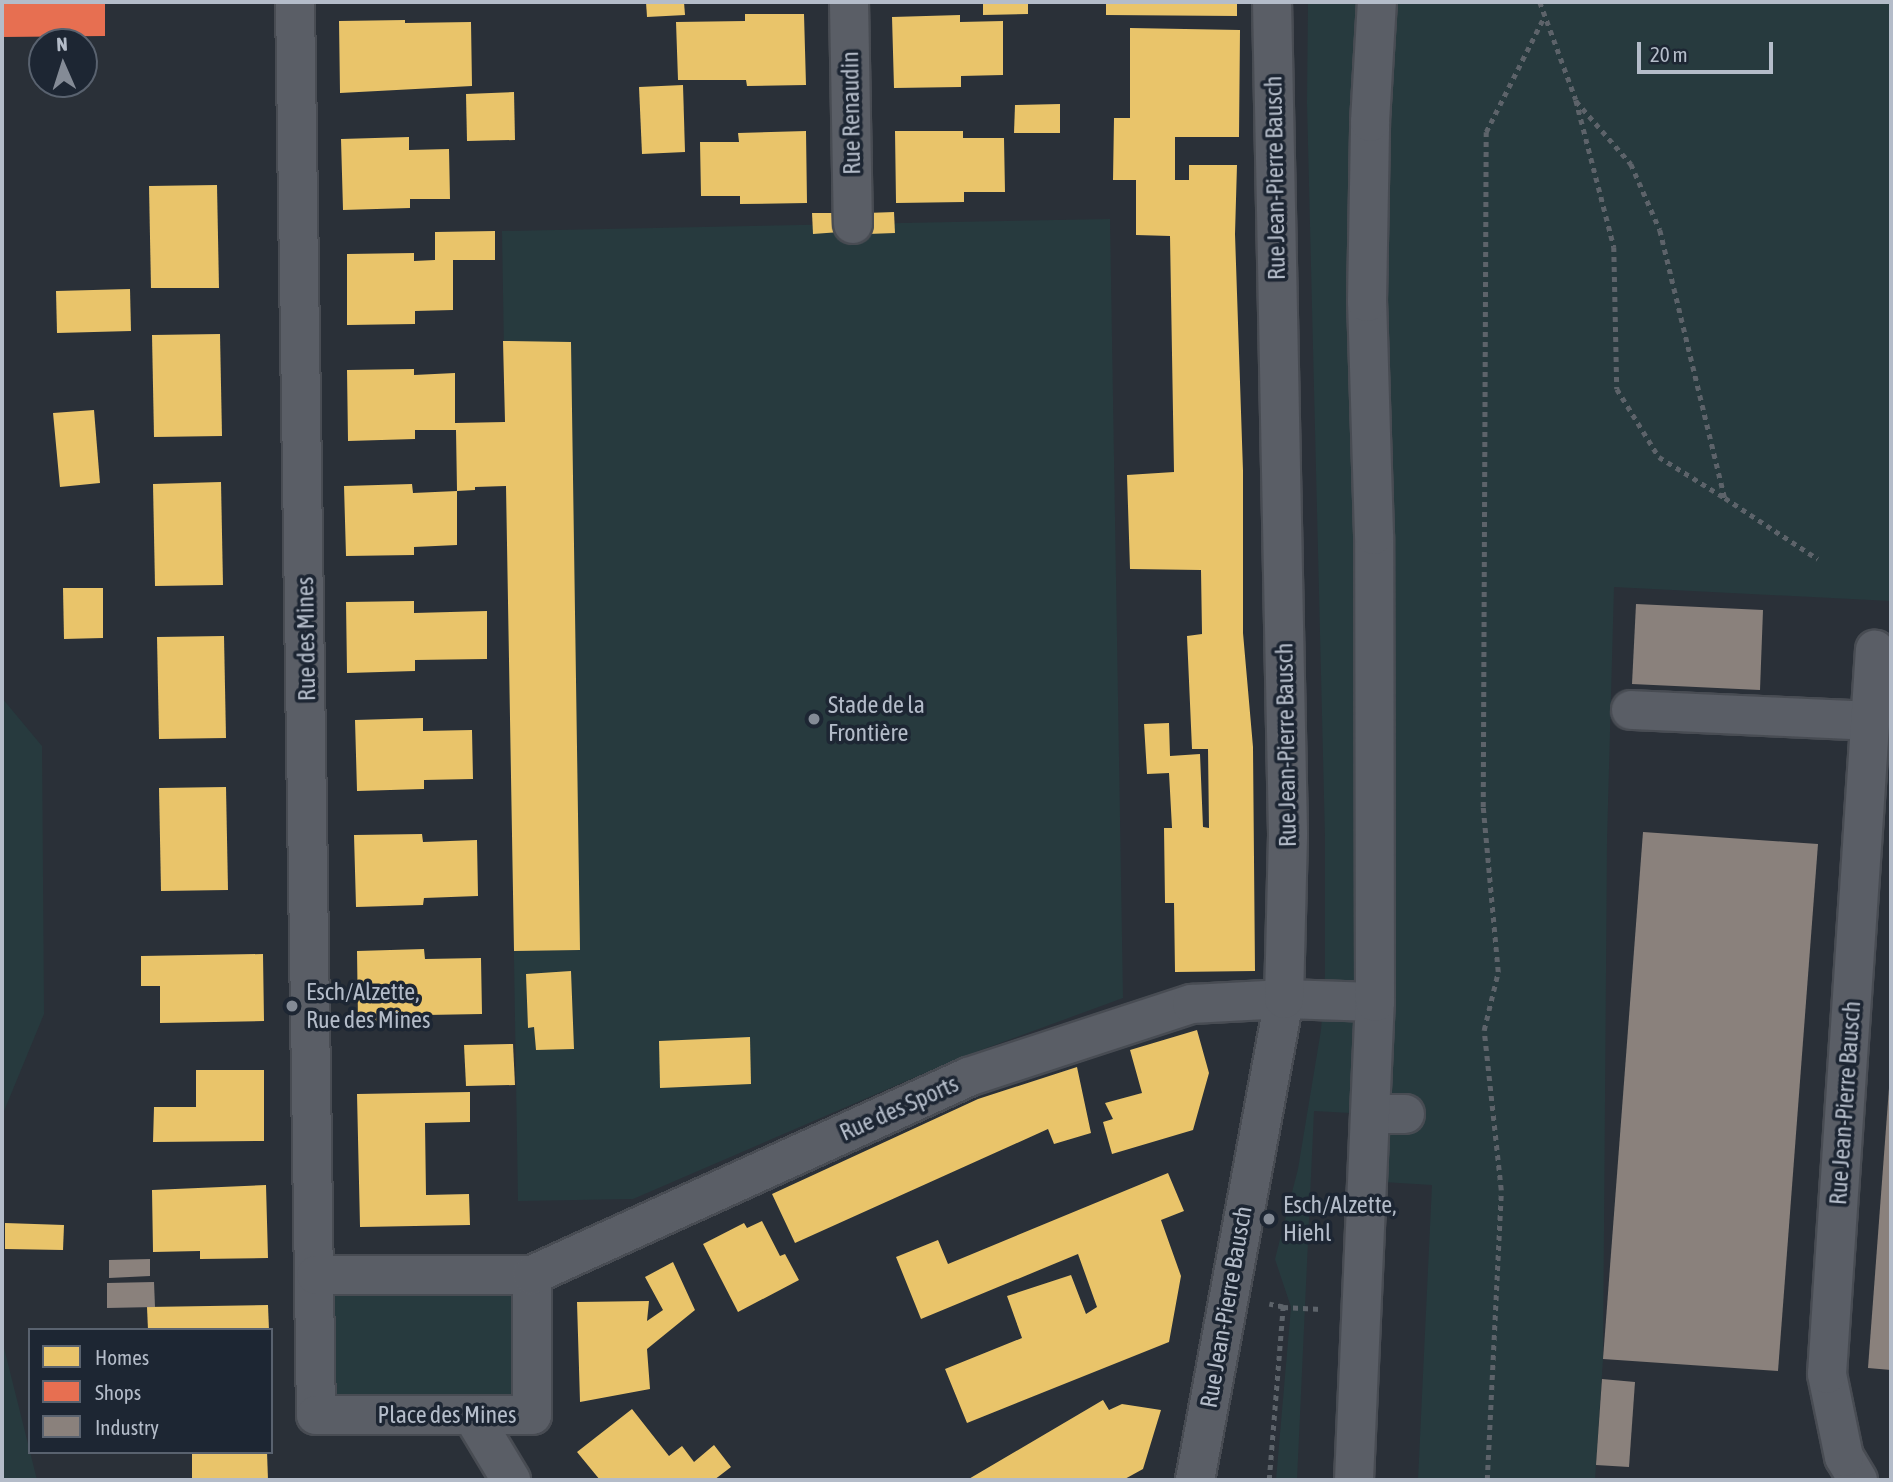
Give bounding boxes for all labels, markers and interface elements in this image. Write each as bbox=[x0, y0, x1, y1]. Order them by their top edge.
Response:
north arrow bbox=[28, 28, 98, 98]
scale bar bbox=[1641, 28, 1778, 72]
text: N bbox=[56, 33, 68, 55]
text: 20 m bbox=[1650, 42, 1688, 66]
street label: Rue Renaudin bbox=[836, 51, 866, 175]
street label: Rue Jean-Pierre Bausch bbox=[1259, 76, 1291, 280]
street label: Rue des Mines bbox=[291, 577, 321, 701]
street label: Rue Jean-Pierre Bausch bbox=[1270, 643, 1302, 847]
place label: Stade de la Frontière bbox=[828, 691, 925, 747]
marker: Stade de la Frontière bbox=[806, 711, 822, 727]
place label: Esch/Alzette, Rue des Mines bbox=[306, 978, 430, 1034]
marker: Esch/Alzette, Rue des Mines bbox=[284, 998, 300, 1014]
street label: Rue Jean-Pierre Bausch bbox=[1824, 1000, 1866, 1206]
street label: Rue des Sports bbox=[835, 1069, 963, 1147]
place label: Esch/Alzette, Hiehl bbox=[1283, 1191, 1396, 1247]
street label: Rue Jean-Pierre Bausch bbox=[1194, 1204, 1258, 1410]
marker: Esch/Alzette, Hiehl bbox=[1261, 1211, 1277, 1227]
legend bbox=[28, 1328, 273, 1454]
text: Homes bbox=[95, 1345, 149, 1369]
text: Shops bbox=[95, 1380, 141, 1404]
street label: Place des Mines bbox=[378, 1401, 516, 1429]
text: Industry bbox=[95, 1415, 159, 1439]

